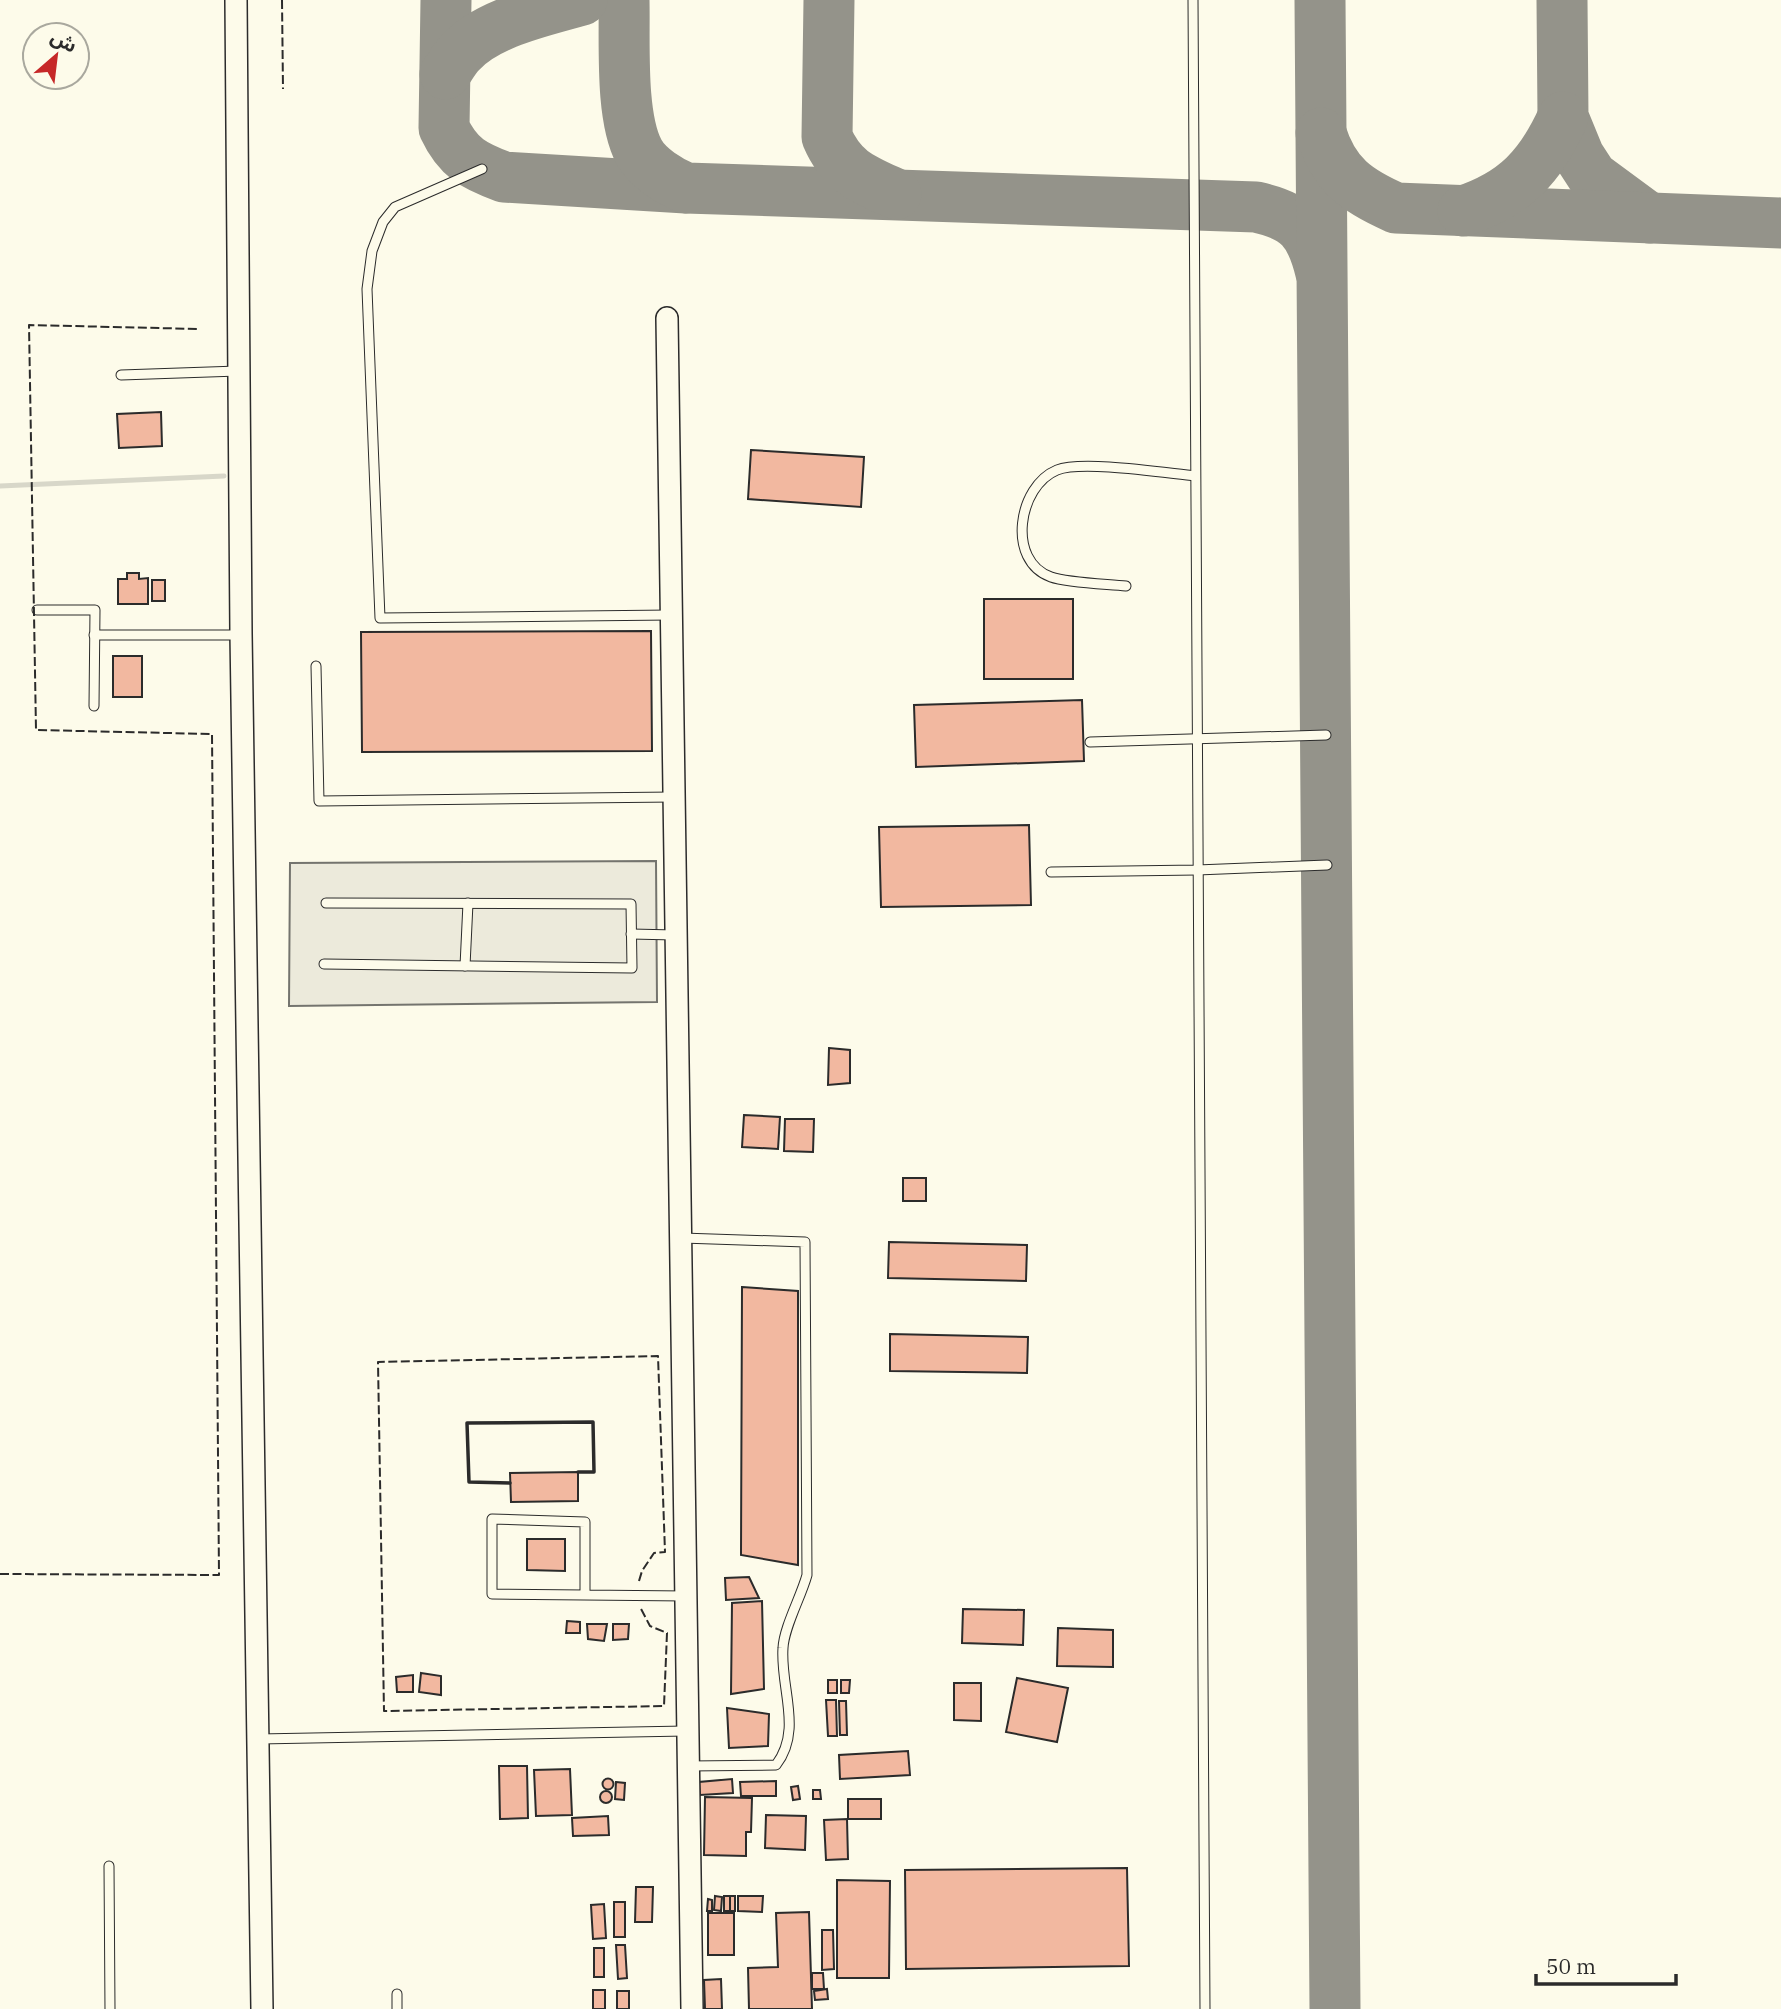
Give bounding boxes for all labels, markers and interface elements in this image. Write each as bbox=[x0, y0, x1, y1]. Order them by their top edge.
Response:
north arrow bbox=[21, 21, 91, 91]
text: ش bbox=[47, 24, 81, 58]
scale bar bbox=[1536, 1942, 1676, 1986]
text: 50 m bbox=[1546, 1952, 1596, 1980]

